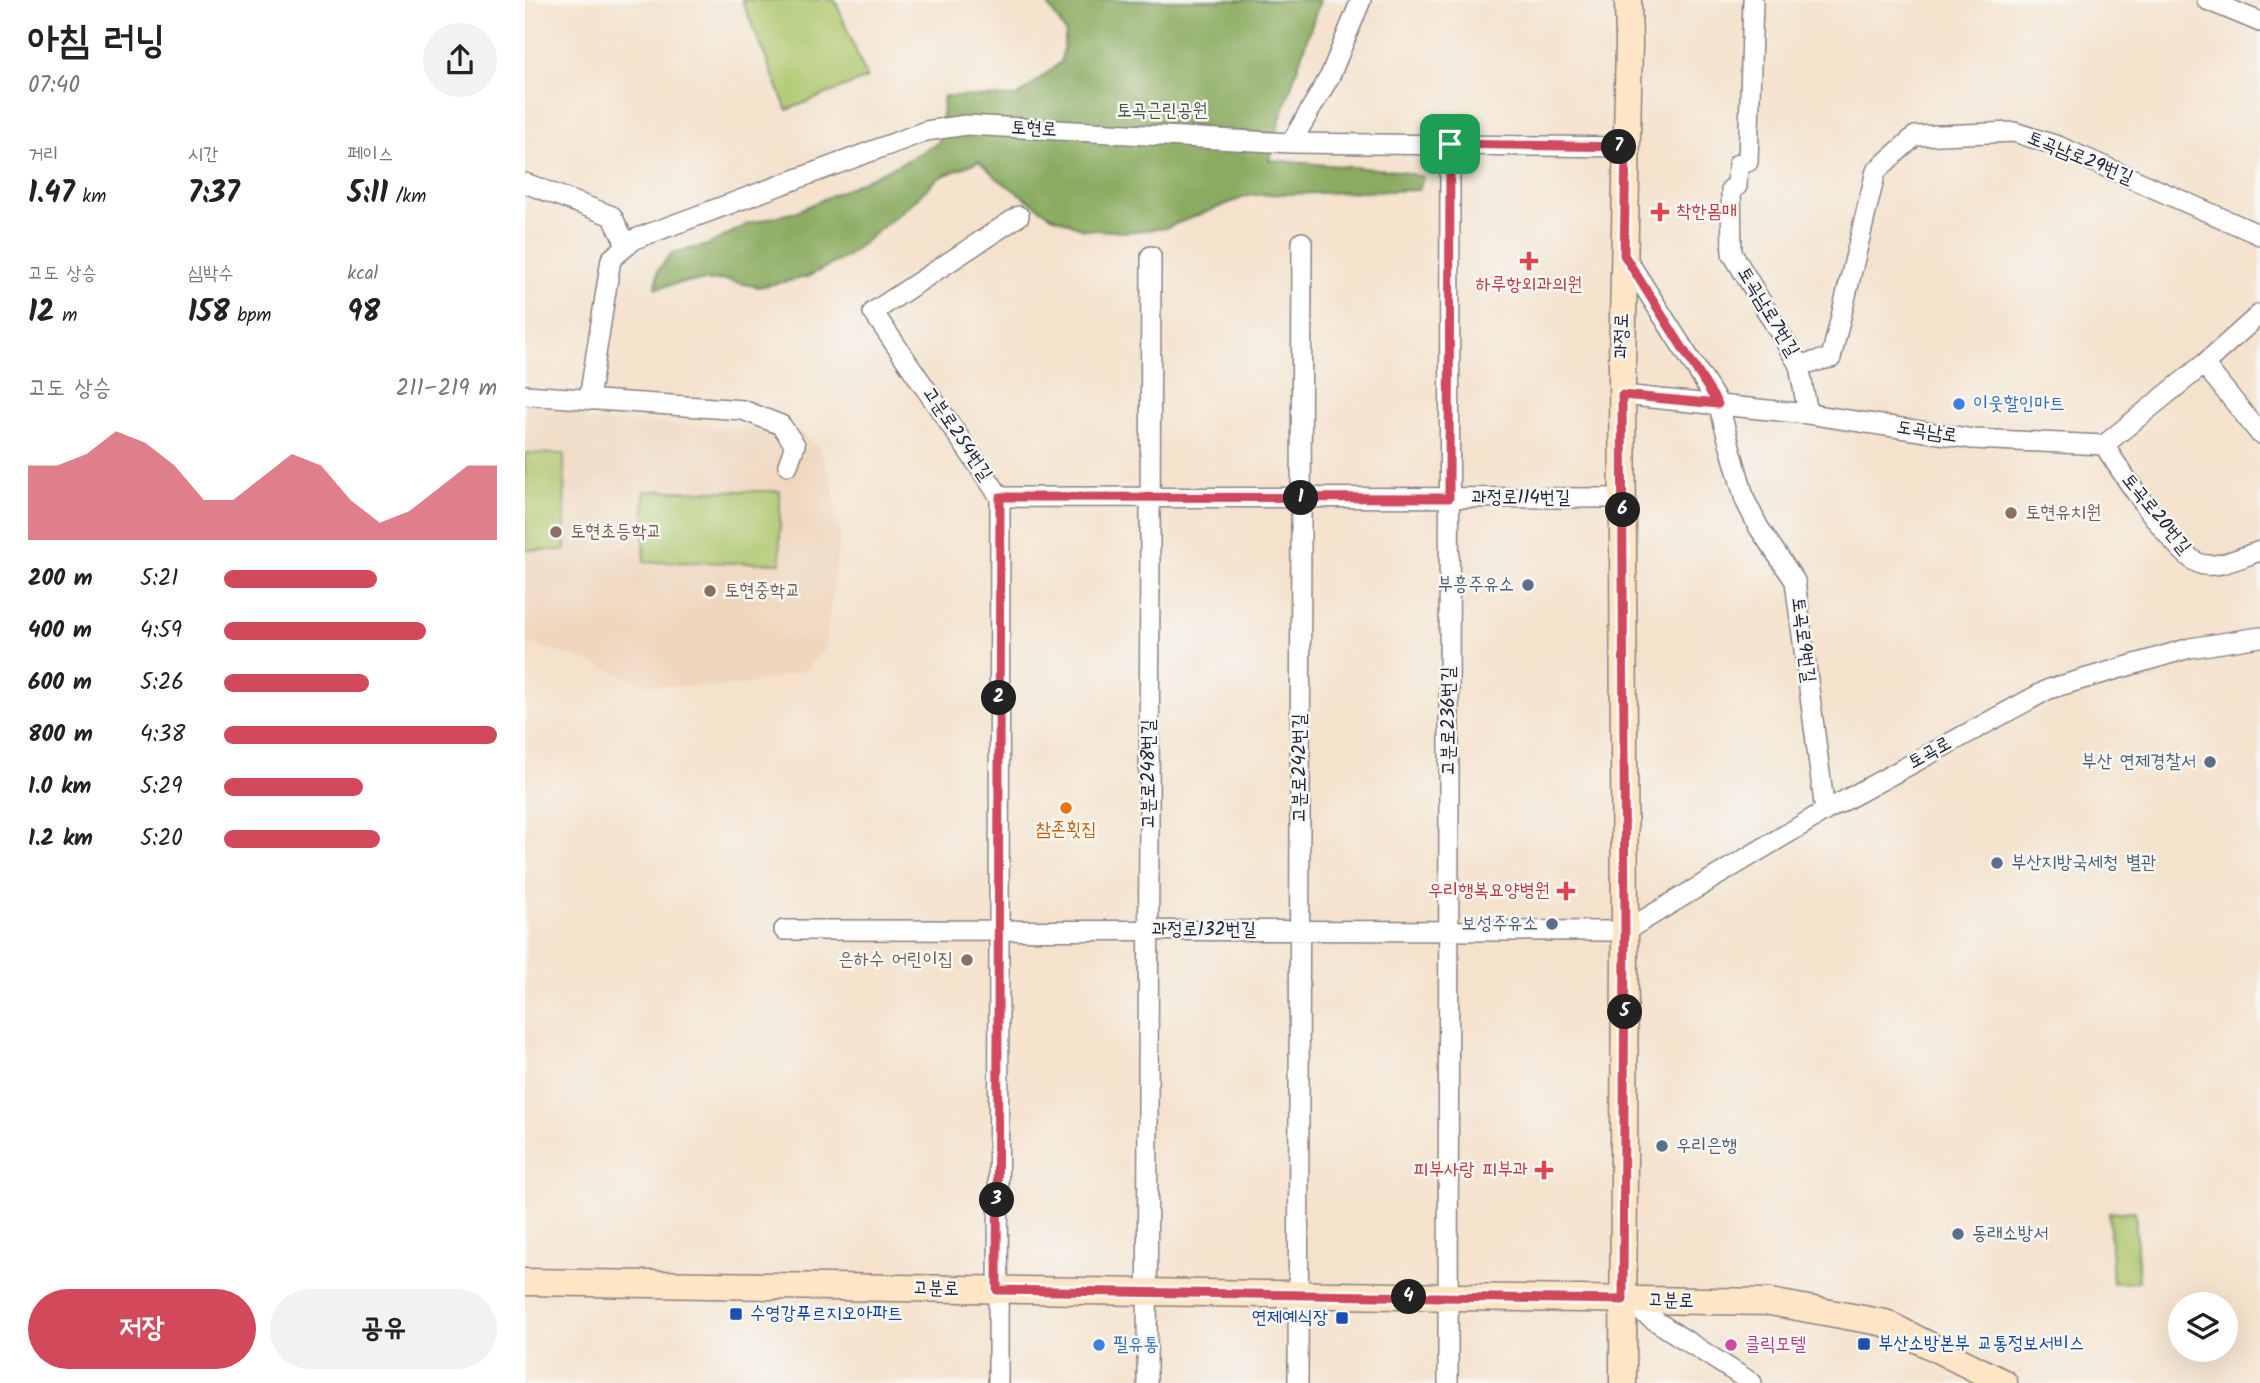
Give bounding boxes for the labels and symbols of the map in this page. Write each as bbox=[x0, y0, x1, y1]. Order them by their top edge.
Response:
park label: 토곡근린공원 bbox=[1116, 96, 1208, 126]
street label: 토현로 bbox=[1010, 113, 1058, 145]
pin bbox=[1420, 114, 1480, 174]
street label: 토곡남로29번길 bbox=[2022, 123, 2138, 193]
pin: 7 bbox=[1601, 130, 1637, 164]
place label: 착한몸매 bbox=[1676, 197, 1737, 227]
marker: 착한몸매 bbox=[1650, 202, 1670, 222]
marker: 하루항외과의원 bbox=[1519, 251, 1539, 271]
street label: 토곡남로7번길 bbox=[1729, 261, 1807, 363]
place label: 하루항외과의원 bbox=[1475, 270, 1583, 300]
street label: 과정로 bbox=[1607, 313, 1637, 359]
street label: 고분로254번길 bbox=[914, 381, 1000, 487]
place label: 이웃할인마트 bbox=[1973, 389, 2065, 419]
marker: 이웃할인마트 bbox=[1951, 396, 1967, 412]
street label: 도곡남로 bbox=[1894, 412, 1960, 452]
street label: 토곡로20번길 bbox=[2114, 467, 2198, 561]
pin: 1 bbox=[1283, 480, 1319, 516]
street label: 과정로114번길 bbox=[1472, 483, 1570, 513]
pin: 6 bbox=[1605, 492, 1641, 528]
place label: 토현유치원 bbox=[2025, 498, 2101, 528]
marker: 토현유치원 bbox=[2003, 505, 2019, 521]
place label: 토현초등학교 bbox=[570, 517, 662, 547]
marker: 토현초등학교 bbox=[548, 524, 564, 540]
place label: 부흥주유소 bbox=[1438, 570, 1514, 600]
place label: 토현중학교 bbox=[724, 576, 800, 606]
marker: 부흥주유소 bbox=[1520, 577, 1536, 593]
marker: 토현중학교 bbox=[702, 583, 718, 599]
street label: 토곡로9번길 bbox=[1783, 596, 1823, 684]
street label: 고분로236번길 bbox=[1434, 667, 1464, 775]
pin: 2 bbox=[981, 680, 1016, 716]
street label: 고분로242번길 bbox=[1285, 714, 1315, 823]
street label: 고분로248번길 bbox=[1134, 719, 1164, 829]
street label: 토곡로 bbox=[1903, 729, 1957, 777]
place label: 부산 연제경찰서 bbox=[2081, 747, 2196, 777]
marker: 부산 연제경찰서 bbox=[2202, 754, 2218, 770]
marker: 참존횟집 bbox=[1058, 800, 1074, 816]
place label: 참존횟집 bbox=[1035, 815, 1097, 845]
place label: 부산지방국세청 별관 bbox=[2011, 848, 2156, 878]
marker: 부산지방국세청 별관 bbox=[1989, 855, 2005, 871]
place label: 우리행복요양병원 bbox=[1428, 876, 1550, 906]
marker: 우리행복요양병원 bbox=[1556, 881, 1576, 901]
place label: 보성주유소 bbox=[1462, 909, 1538, 939]
street label: 과정로132번길 bbox=[1152, 915, 1256, 945]
marker: 보성주유소 bbox=[1544, 916, 1560, 932]
place label: 은하수 어린이집 bbox=[838, 945, 953, 975]
marker: 은하수 어린이집 bbox=[959, 952, 975, 968]
pin: 5 bbox=[1607, 995, 1643, 1030]
place label: 우리은행 bbox=[1676, 1131, 1737, 1161]
marker: 우리은행 bbox=[1654, 1138, 1670, 1154]
place label: 피부사랑 피부과 bbox=[1413, 1155, 1528, 1185]
marker: 피부사랑 피부과 bbox=[1534, 1160, 1554, 1180]
pin: 3 bbox=[979, 1182, 1015, 1218]
place label: 동래소방서 bbox=[1972, 1219, 2048, 1249]
marker: 동래소방서 bbox=[1950, 1226, 1966, 1242]
street label: 고분로 bbox=[913, 1274, 959, 1304]
pin: 4 bbox=[1391, 1280, 1427, 1314]
street label: 고분로 bbox=[1648, 1286, 1694, 1316]
place label: 수영강푸르지오아파트 bbox=[750, 1299, 903, 1329]
place label: 연제예식장 bbox=[1252, 1303, 1328, 1333]
marker: 수영강푸르지오아파트 bbox=[728, 1306, 744, 1322]
marker: 연제예식장 bbox=[1334, 1310, 1350, 1326]
place label: 부산소방본부 교통정보서비스 bbox=[1878, 1329, 2084, 1359]
place label: 필유통 bbox=[1113, 1330, 1159, 1360]
place label: 클릭모텔 bbox=[1745, 1330, 1806, 1360]
marker: 부산소방본부 교통정보서비스 bbox=[1856, 1336, 1872, 1352]
marker: 필유통 bbox=[1091, 1337, 1107, 1353]
marker: 클릭모텔 bbox=[1723, 1337, 1739, 1353]

